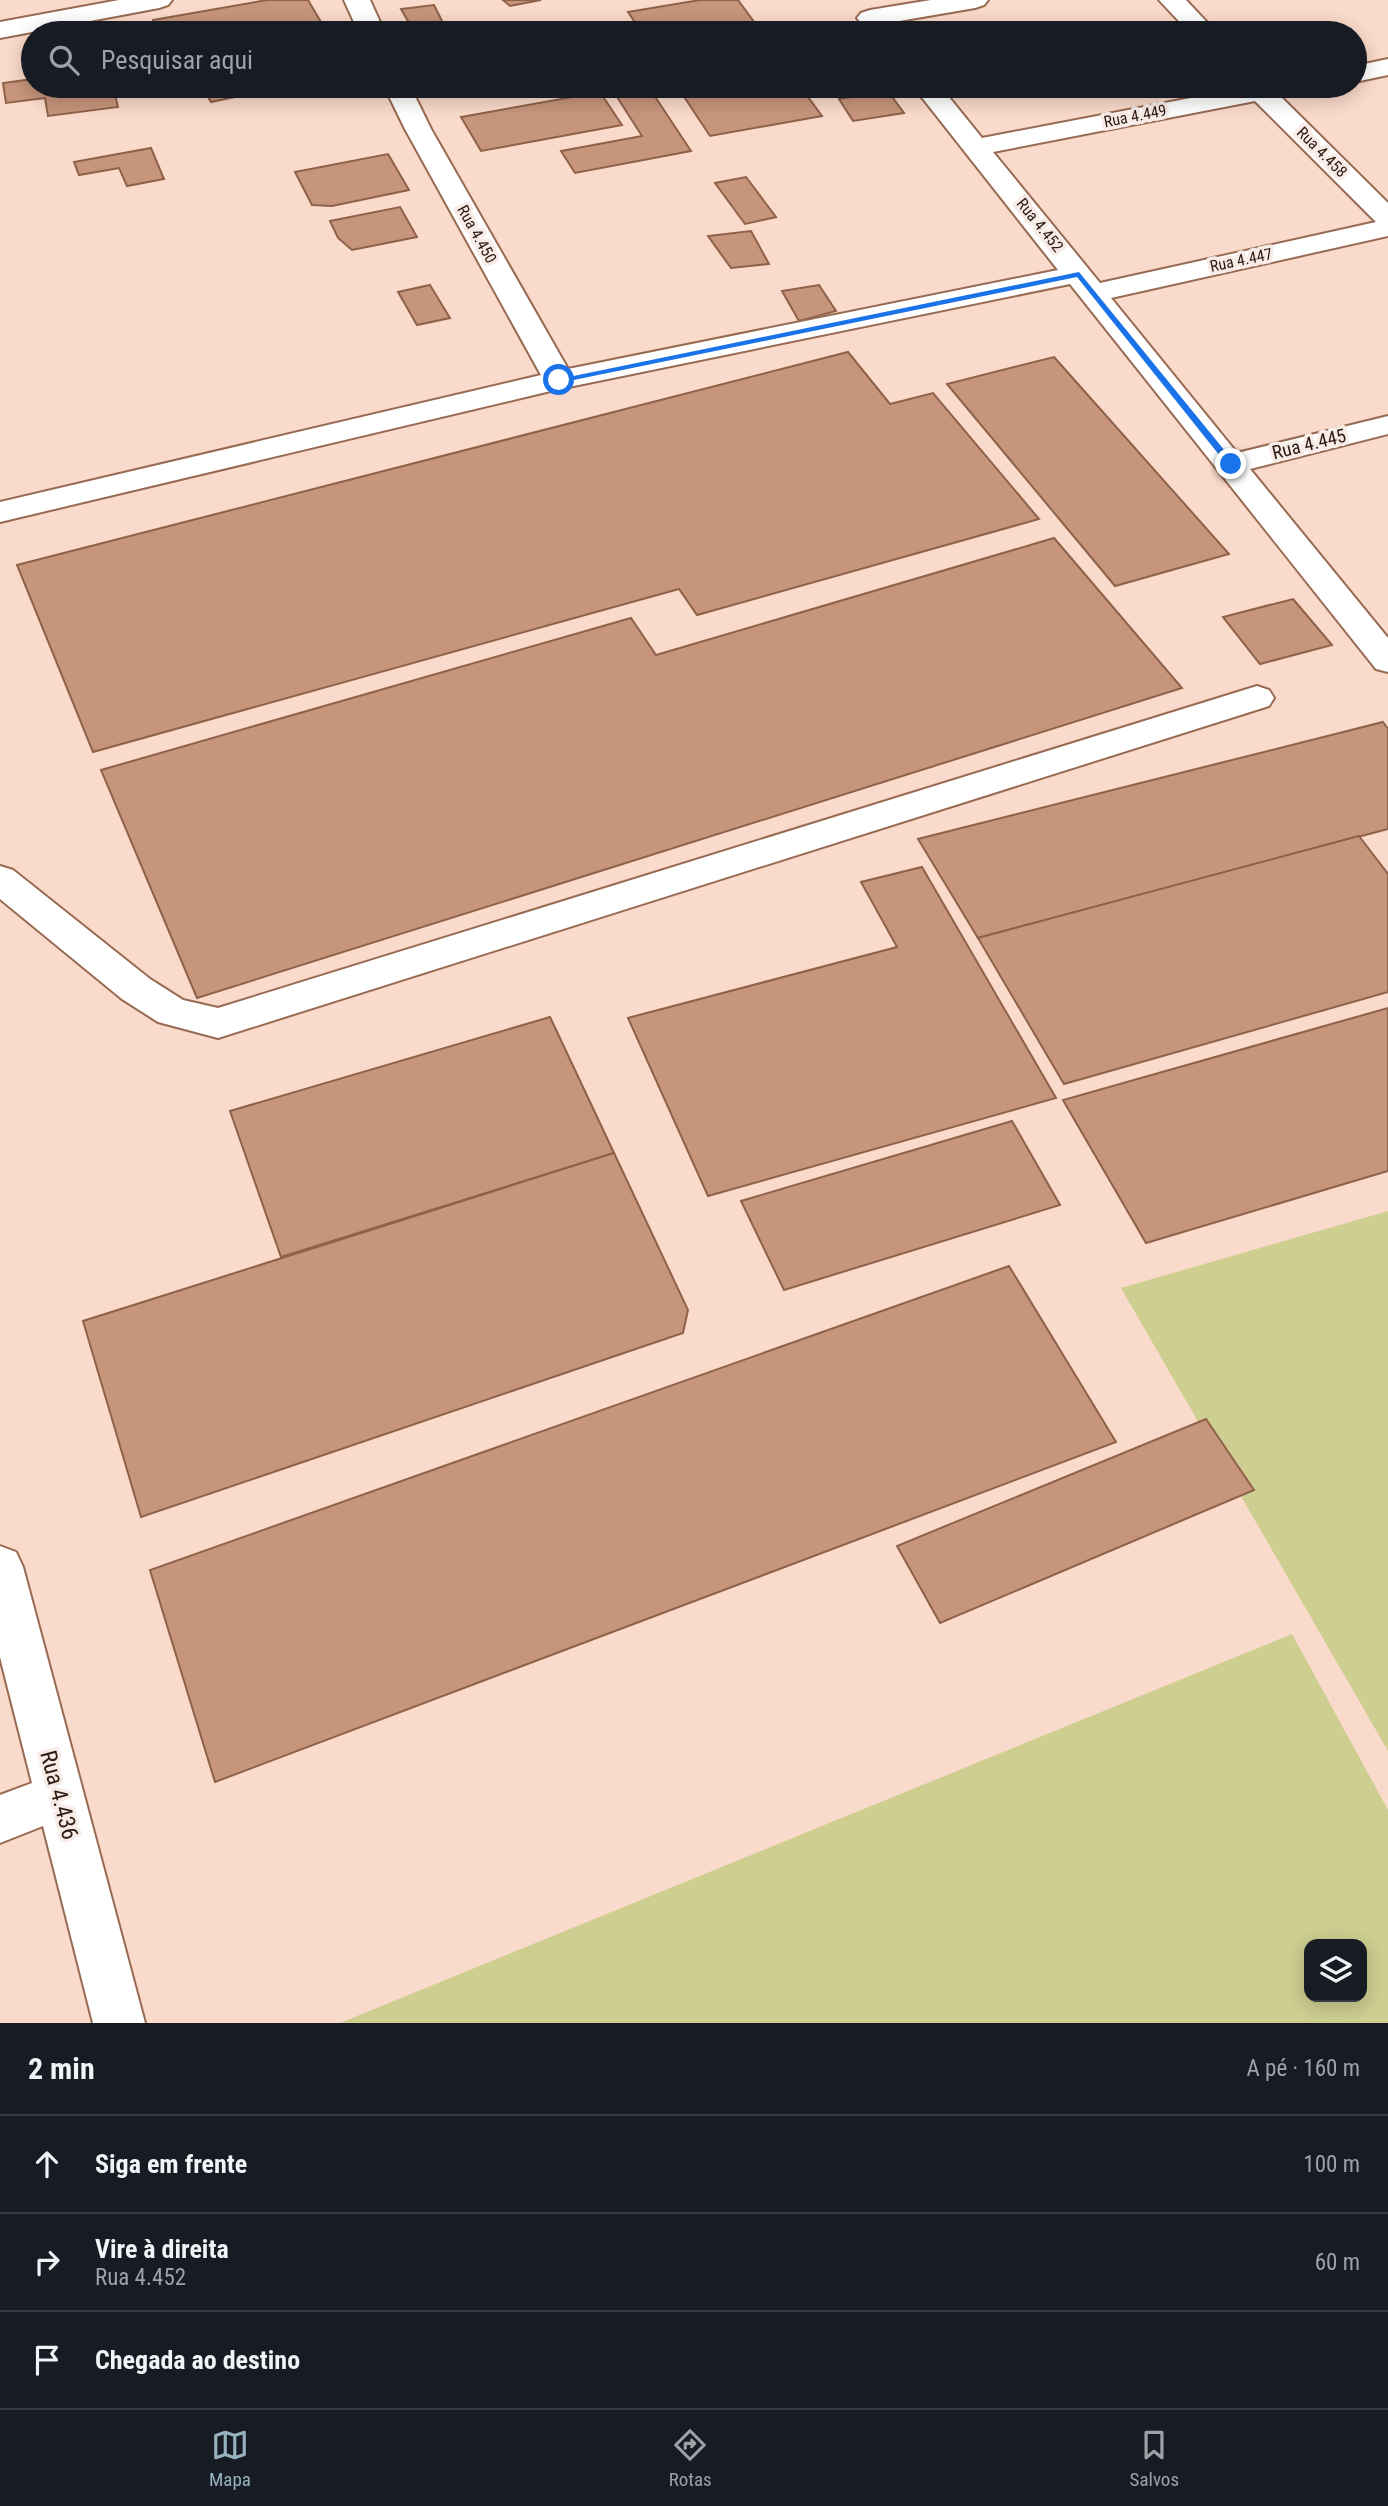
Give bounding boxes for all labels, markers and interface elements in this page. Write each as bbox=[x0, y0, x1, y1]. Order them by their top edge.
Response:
search box bbox=[21, 21, 1367, 98]
icon: search bbox=[45, 41, 83, 79]
text: Pesquisar aqui bbox=[101, 45, 253, 75]
street label: Rua 4.449 bbox=[1102, 101, 1168, 131]
street label: Rua 4.458 bbox=[1293, 123, 1351, 181]
street label: Rua 4.452 bbox=[1013, 194, 1067, 256]
street label: Rua 4.450 bbox=[453, 202, 501, 266]
street label: Rua 4.447 bbox=[1208, 244, 1274, 276]
route start bbox=[543, 364, 574, 395]
street label: Rua 4.445 bbox=[1270, 424, 1348, 464]
route end bbox=[1215, 448, 1246, 479]
street label: Rua 4.436 bbox=[34, 1748, 84, 1842]
map controls bbox=[1304, 1939, 1367, 2002]
button: layers bbox=[1304, 1939, 1367, 2002]
text: 2 min bbox=[28, 2051, 95, 2086]
text: A pé · 160 m bbox=[1247, 2055, 1360, 2082]
icon: ahead bbox=[28, 2145, 66, 2183]
text: Siga em frente bbox=[95, 2149, 247, 2179]
text: 100 m bbox=[1303, 2151, 1360, 2178]
text: Vire à direita bbox=[95, 2234, 229, 2264]
icon: right bbox=[28, 2243, 66, 2281]
text: 60 m bbox=[1315, 2249, 1360, 2276]
text: Rua 4.452 bbox=[95, 2264, 186, 2291]
icon: arrive bbox=[28, 2341, 66, 2379]
text: Chegada ao destino bbox=[95, 2345, 300, 2375]
tab: Mapa bbox=[209, 2426, 251, 2491]
tab: Rotas bbox=[669, 2426, 712, 2491]
tab: Salvos bbox=[1130, 2426, 1179, 2491]

